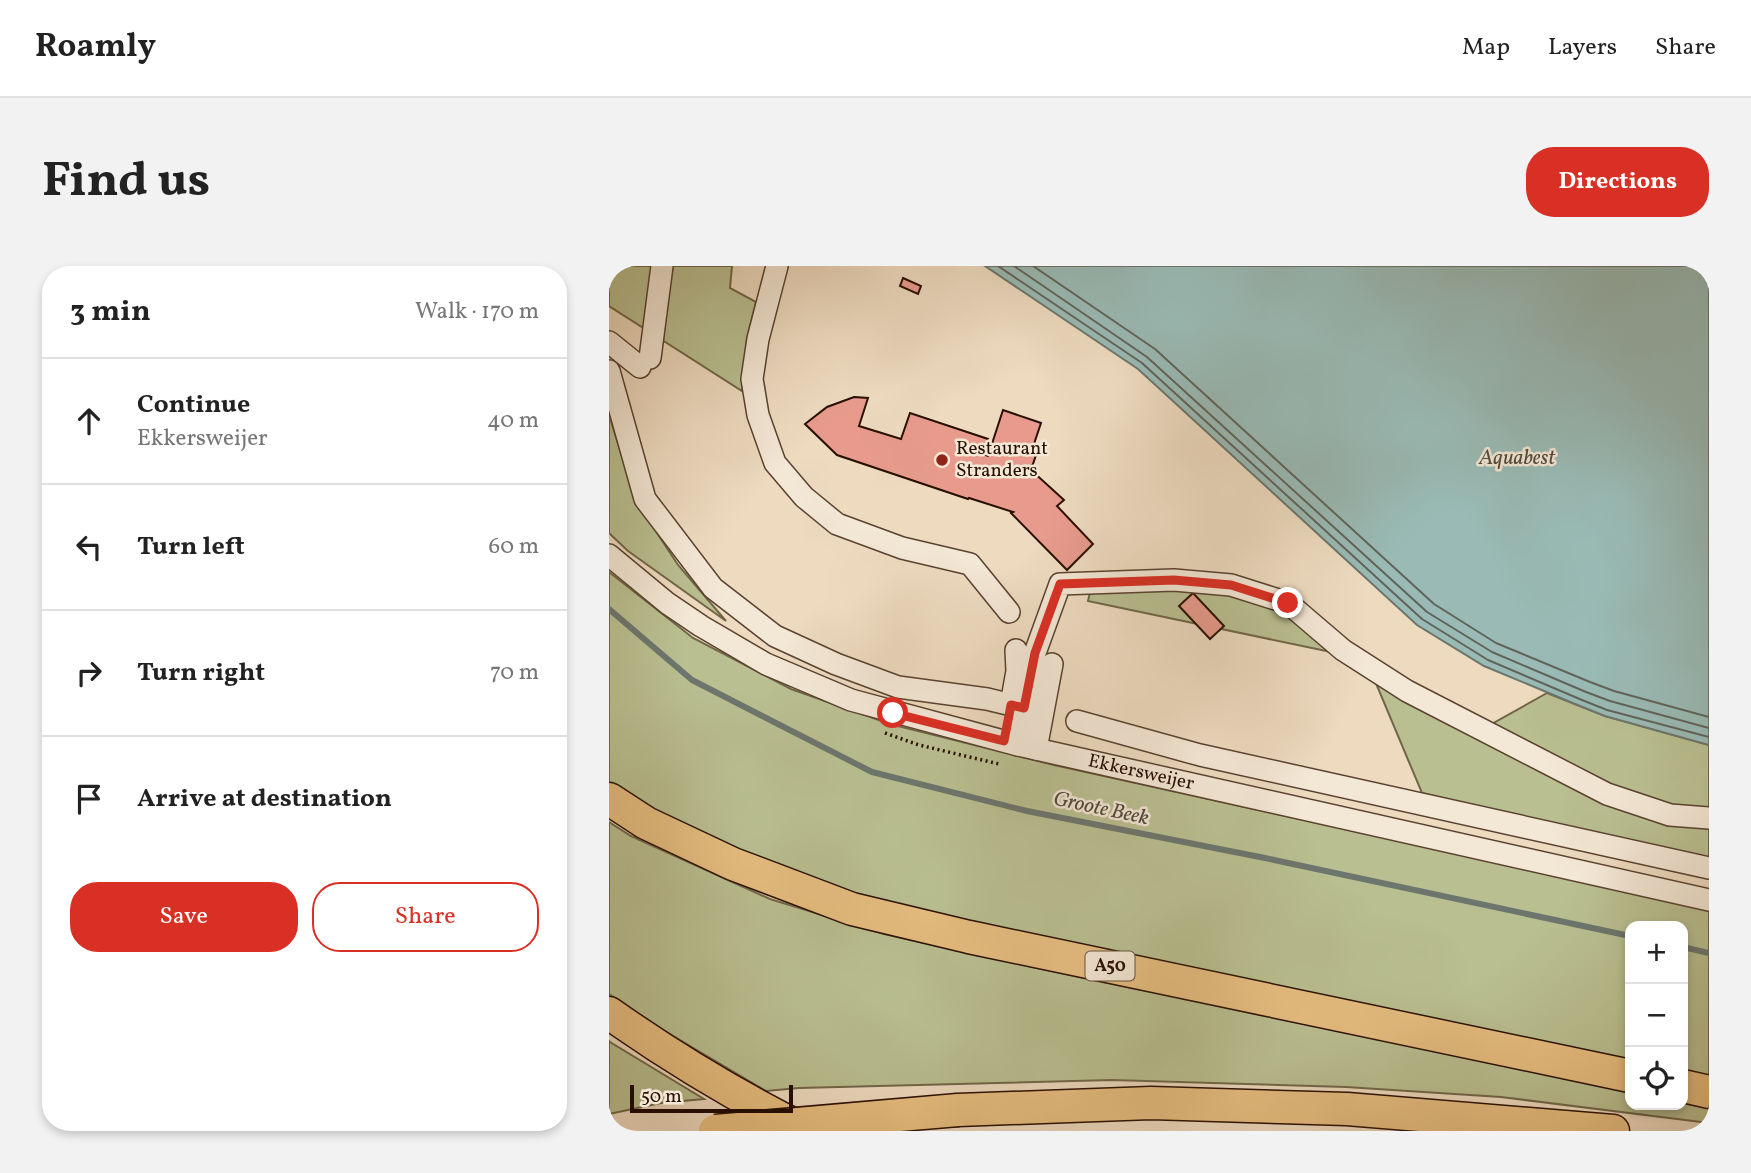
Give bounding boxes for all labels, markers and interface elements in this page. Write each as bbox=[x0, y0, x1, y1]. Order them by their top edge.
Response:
text: Roamly bbox=[35, 25, 156, 71]
text: Map bbox=[1462, 31, 1510, 65]
text: Layers bbox=[1548, 31, 1617, 65]
text: Share bbox=[1655, 31, 1716, 65]
button: Directions bbox=[1526, 147, 1709, 217]
text: Find us bbox=[42, 148, 210, 217]
text: 3 min bbox=[70, 291, 151, 333]
text: Walk · 170 m bbox=[415, 296, 539, 328]
text: Continue bbox=[137, 387, 250, 423]
icon: ahead bbox=[70, 402, 108, 440]
text: 40 m bbox=[487, 405, 539, 437]
text: Ekkersweijer bbox=[137, 423, 268, 455]
place label: Restaurant Stranders bbox=[956, 436, 1048, 484]
water label: Aquabest bbox=[1478, 444, 1556, 473]
marker: Restaurant Stranders bbox=[934, 452, 950, 468]
icon: left bbox=[70, 528, 108, 566]
text: Turn left bbox=[137, 529, 245, 565]
text: 60 m bbox=[489, 531, 539, 563]
route end bbox=[1272, 587, 1303, 618]
icon: right bbox=[70, 654, 108, 692]
text: Turn right bbox=[137, 655, 265, 691]
text: 70 m bbox=[490, 657, 539, 689]
route start bbox=[877, 697, 908, 728]
street label: Ekkersweijer bbox=[1085, 748, 1197, 797]
icon: arrive bbox=[70, 780, 108, 818]
text: Arrive at destination bbox=[137, 781, 392, 817]
water label: Groote Beek bbox=[1051, 785, 1152, 833]
button: Save bbox=[70, 882, 298, 952]
button: Share bbox=[312, 882, 539, 952]
map controls bbox=[1625, 921, 1688, 1110]
button: + bbox=[1625, 921, 1688, 984]
road number: A50 bbox=[1085, 952, 1135, 980]
button: − bbox=[1625, 984, 1688, 1047]
button: locate bbox=[1625, 1047, 1688, 1110]
scale bar bbox=[630, 1082, 793, 1114]
text: 50 m bbox=[641, 1084, 682, 1110]

